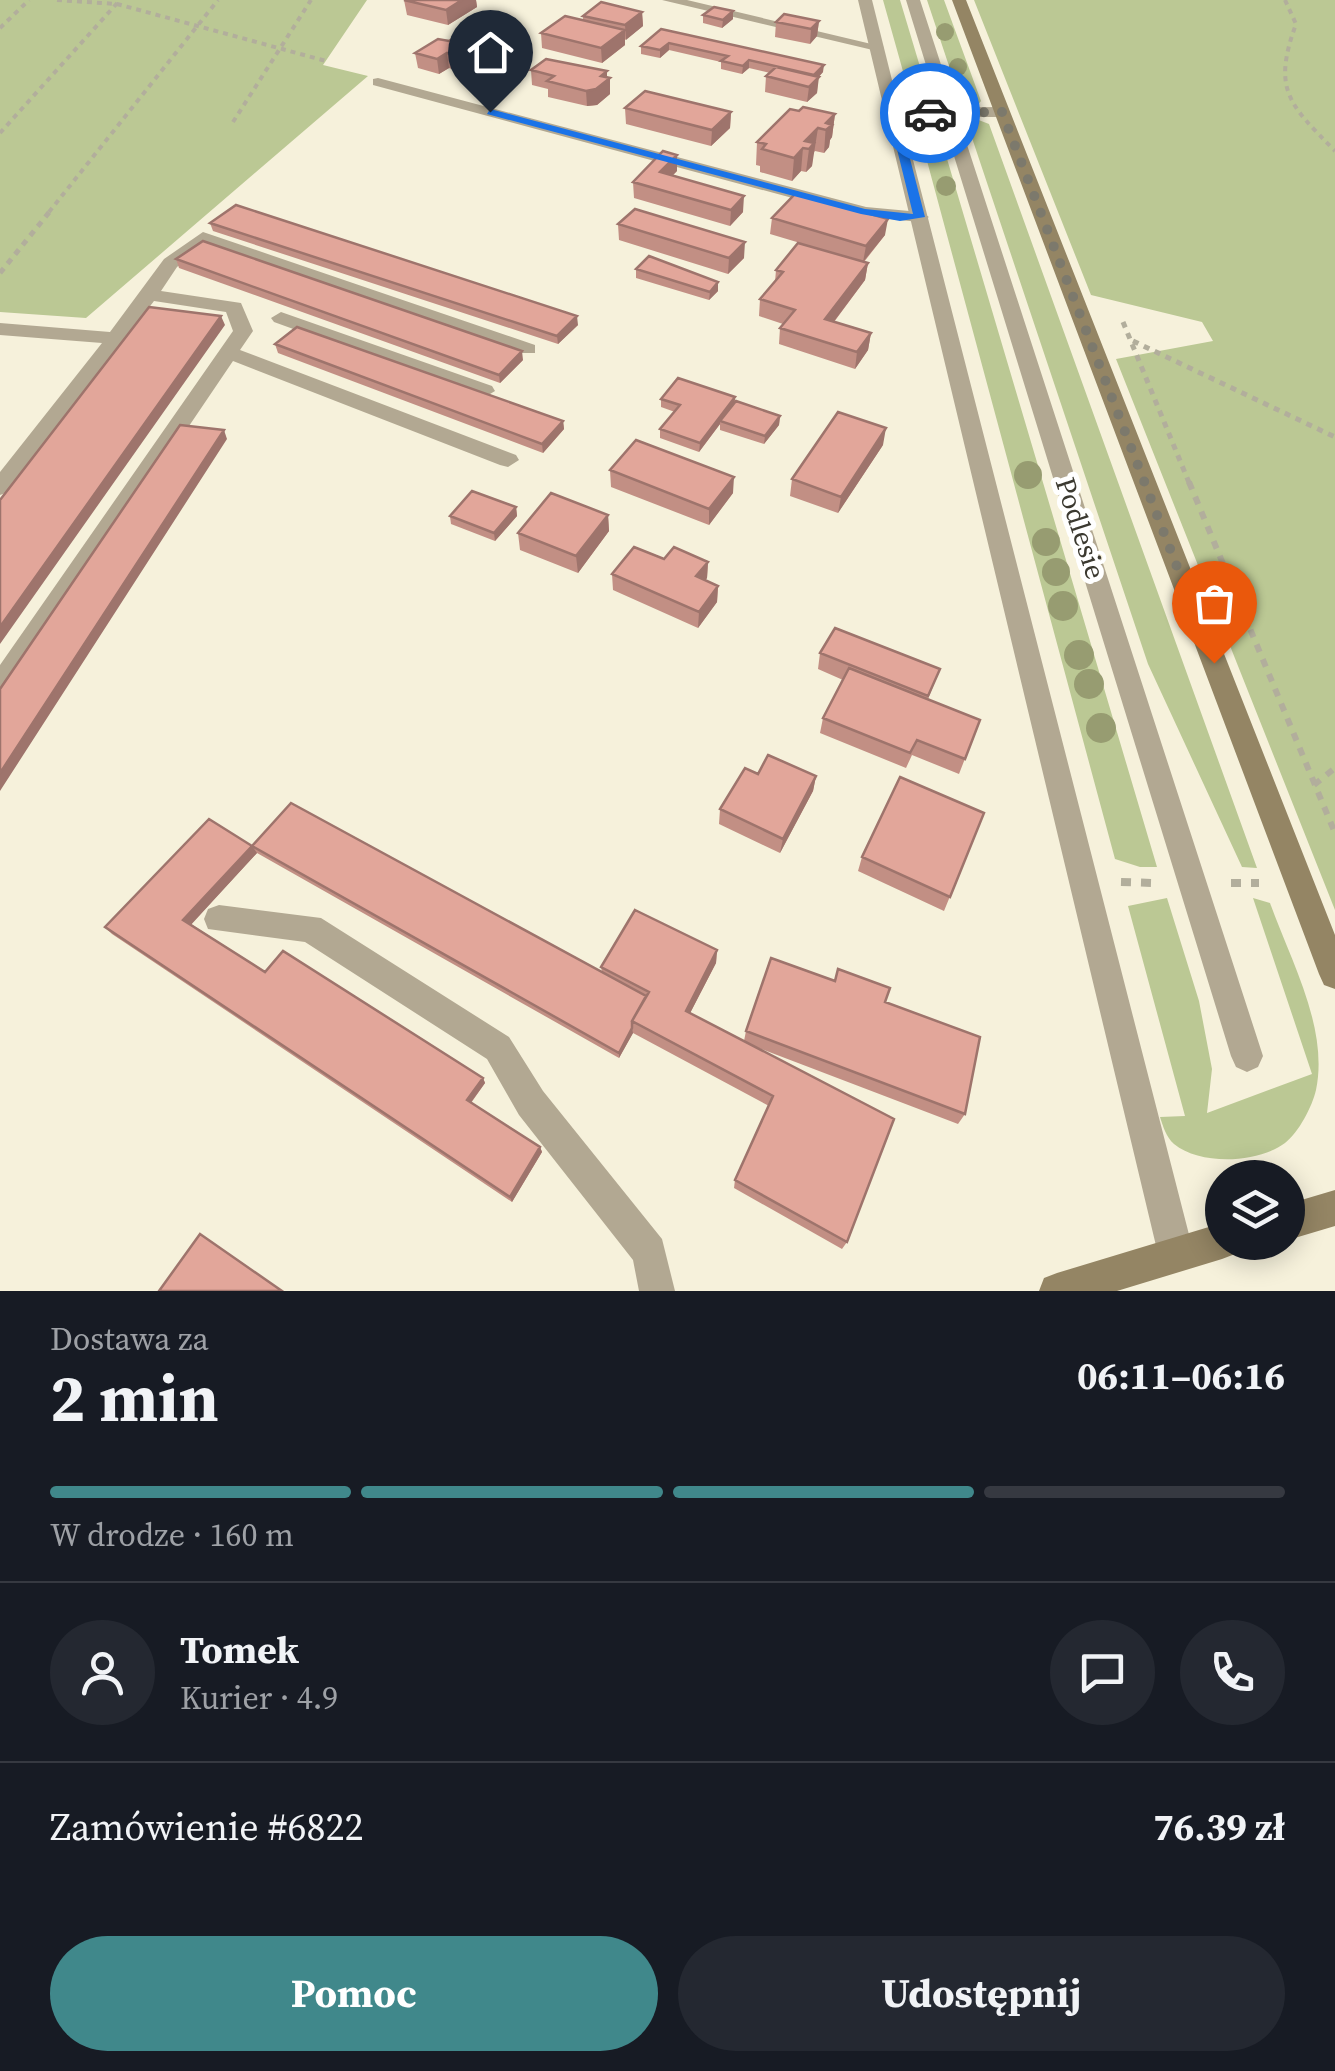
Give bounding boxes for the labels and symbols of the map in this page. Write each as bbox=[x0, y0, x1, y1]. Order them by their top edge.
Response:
pin bbox=[448, 10, 533, 113]
courier bbox=[880, 63, 980, 163]
street label: Podlesie bbox=[1047, 472, 1115, 584]
pin bbox=[1172, 561, 1257, 664]

